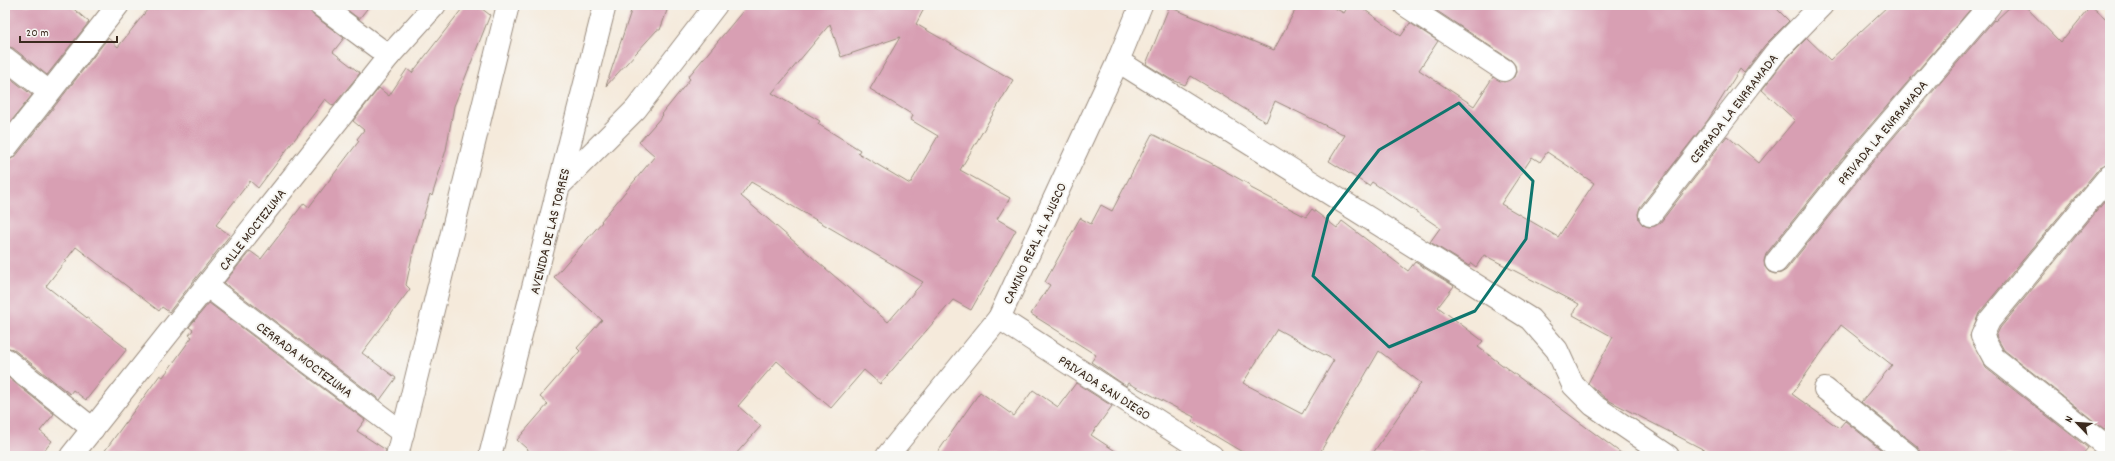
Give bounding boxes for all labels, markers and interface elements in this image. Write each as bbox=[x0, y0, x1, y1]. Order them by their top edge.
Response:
scale bar bbox=[20, 18, 117, 44]
text: 20 m bbox=[26, 25, 49, 42]
street label: CERRADA LA ENRRAMADA bbox=[1685, 50, 1784, 168]
street label: PRIVADA LA ENRRAMADA bbox=[1834, 76, 1934, 190]
street label: AVENIDA DE LAS TORRES bbox=[526, 166, 576, 297]
street label: CAMINO REAL AL AJUSCO bbox=[999, 180, 1073, 308]
street label: CALLE MOCTEZUMA bbox=[215, 185, 292, 276]
street label: CERRADA MOCTEZUMA bbox=[251, 318, 357, 404]
street label: PRIVADA SAN DIEGO bbox=[1054, 351, 1154, 426]
north arrow bbox=[2057, 403, 2097, 443]
text: N bbox=[2061, 413, 2078, 425]

